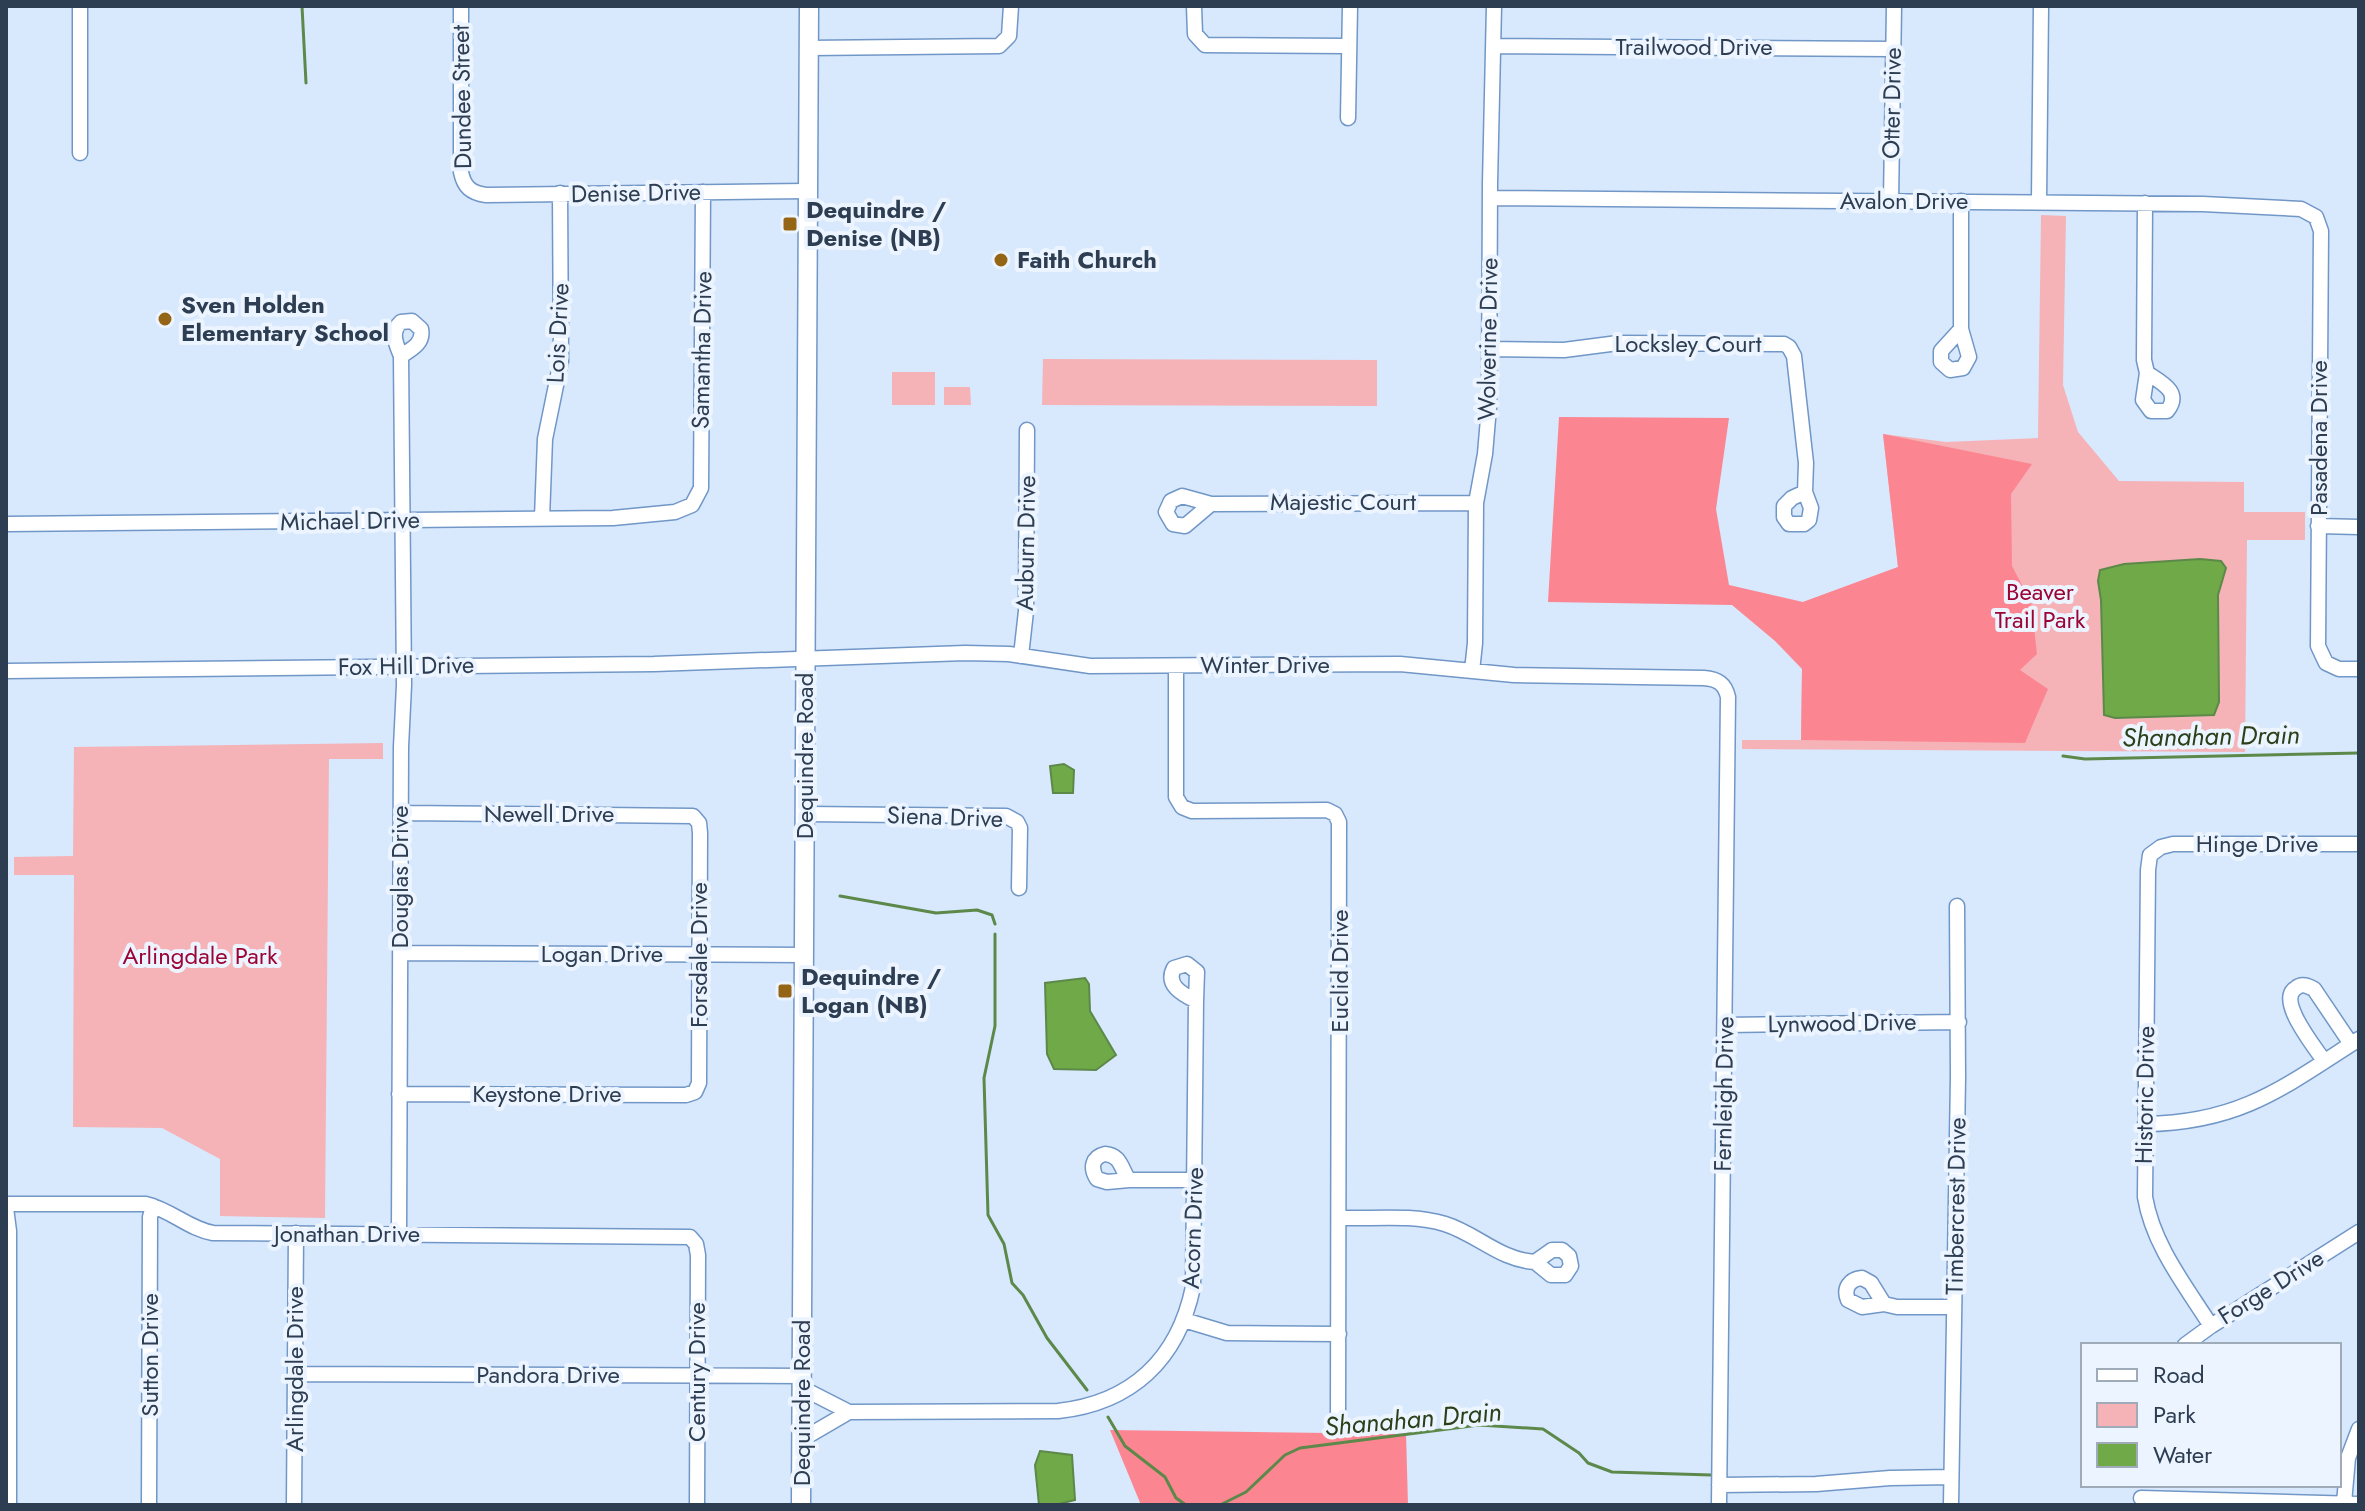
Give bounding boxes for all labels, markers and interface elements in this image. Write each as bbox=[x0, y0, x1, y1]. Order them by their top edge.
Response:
street label: Dundee Street bbox=[443, 24, 480, 169]
street label: Trailwood Drive bbox=[1615, 29, 1773, 64]
street label: Otter Drive bbox=[1873, 47, 1910, 159]
street label: Denise Drive bbox=[571, 174, 701, 211]
street label: Avalon Drive bbox=[1840, 183, 1968, 218]
place label: Dequindre / Denise (NB) bbox=[806, 192, 947, 255]
marker: Dequindre / Denise (NB) bbox=[781, 215, 799, 233]
place label: Faith Church bbox=[1017, 242, 1157, 277]
marker: Faith Church bbox=[992, 251, 1010, 269]
street label: Wolverine Drive bbox=[1469, 257, 1506, 421]
street label: Samantha Drive bbox=[683, 271, 720, 429]
street label: Lois Drive bbox=[537, 282, 578, 384]
place label: Sven Holden Elementary School bbox=[181, 287, 389, 350]
marker: Sven Holden Elementary School bbox=[156, 310, 174, 328]
street label: Locksley Court bbox=[1614, 326, 1762, 361]
street label: Pasadena Drive bbox=[2301, 360, 2336, 516]
street label: Auburn Drive bbox=[1007, 475, 1044, 611]
street label: Majestic Court bbox=[1270, 484, 1416, 519]
street label: Michael Drive bbox=[280, 502, 420, 539]
park label: Beaver Trail Park bbox=[1995, 574, 2086, 637]
street label: Fox Hill Drive bbox=[338, 647, 474, 684]
street label: Winter Drive bbox=[1200, 647, 1330, 682]
street label: Dequindre Road bbox=[787, 673, 822, 839]
water label: Shanahan Drain bbox=[2122, 715, 2300, 757]
street label: Newell Drive bbox=[484, 796, 614, 831]
street label: Siena Drive bbox=[886, 797, 1004, 836]
street label: Douglas Drive bbox=[382, 806, 417, 949]
street label: Hinge Drive bbox=[2196, 826, 2318, 861]
street label: Forsdale Drive bbox=[681, 882, 716, 1028]
street label: Euclid Drive bbox=[1322, 909, 1357, 1033]
street label: Logan Drive bbox=[541, 936, 663, 971]
park label: Arlingdale Park bbox=[122, 938, 278, 973]
place label: Dequindre / Logan (NB) bbox=[801, 959, 942, 1022]
marker: Dequindre / Logan (NB) bbox=[776, 982, 794, 1000]
street label: Lynwood Drive bbox=[1767, 1004, 1917, 1041]
street label: Fernleigh Drive bbox=[1705, 1016, 1742, 1172]
street label: Historic Drive bbox=[2126, 1025, 2163, 1165]
street label: Keystone Drive bbox=[472, 1076, 622, 1111]
street label: Timbercrest Drive bbox=[1936, 1117, 1975, 1295]
street label: Acorn Drive bbox=[1173, 1167, 1212, 1289]
street label: Jonathan Drive bbox=[271, 1216, 420, 1251]
street label: Forge Drive bbox=[2211, 1240, 2330, 1333]
street label: Arlingdale Drive bbox=[277, 1286, 312, 1452]
street label: Sutton Drive bbox=[132, 1293, 167, 1417]
street label: Century Drive bbox=[679, 1302, 714, 1442]
street label: Dequindre Road bbox=[784, 1320, 819, 1486]
legend bbox=[2081, 1343, 2341, 1487]
street label: Pandora Drive bbox=[476, 1357, 620, 1392]
text: Road bbox=[2153, 1357, 2205, 1392]
water label: Shanahan Drain bbox=[1323, 1392, 1503, 1446]
text: Park bbox=[2153, 1397, 2196, 1432]
text: Water bbox=[2153, 1437, 2213, 1472]

